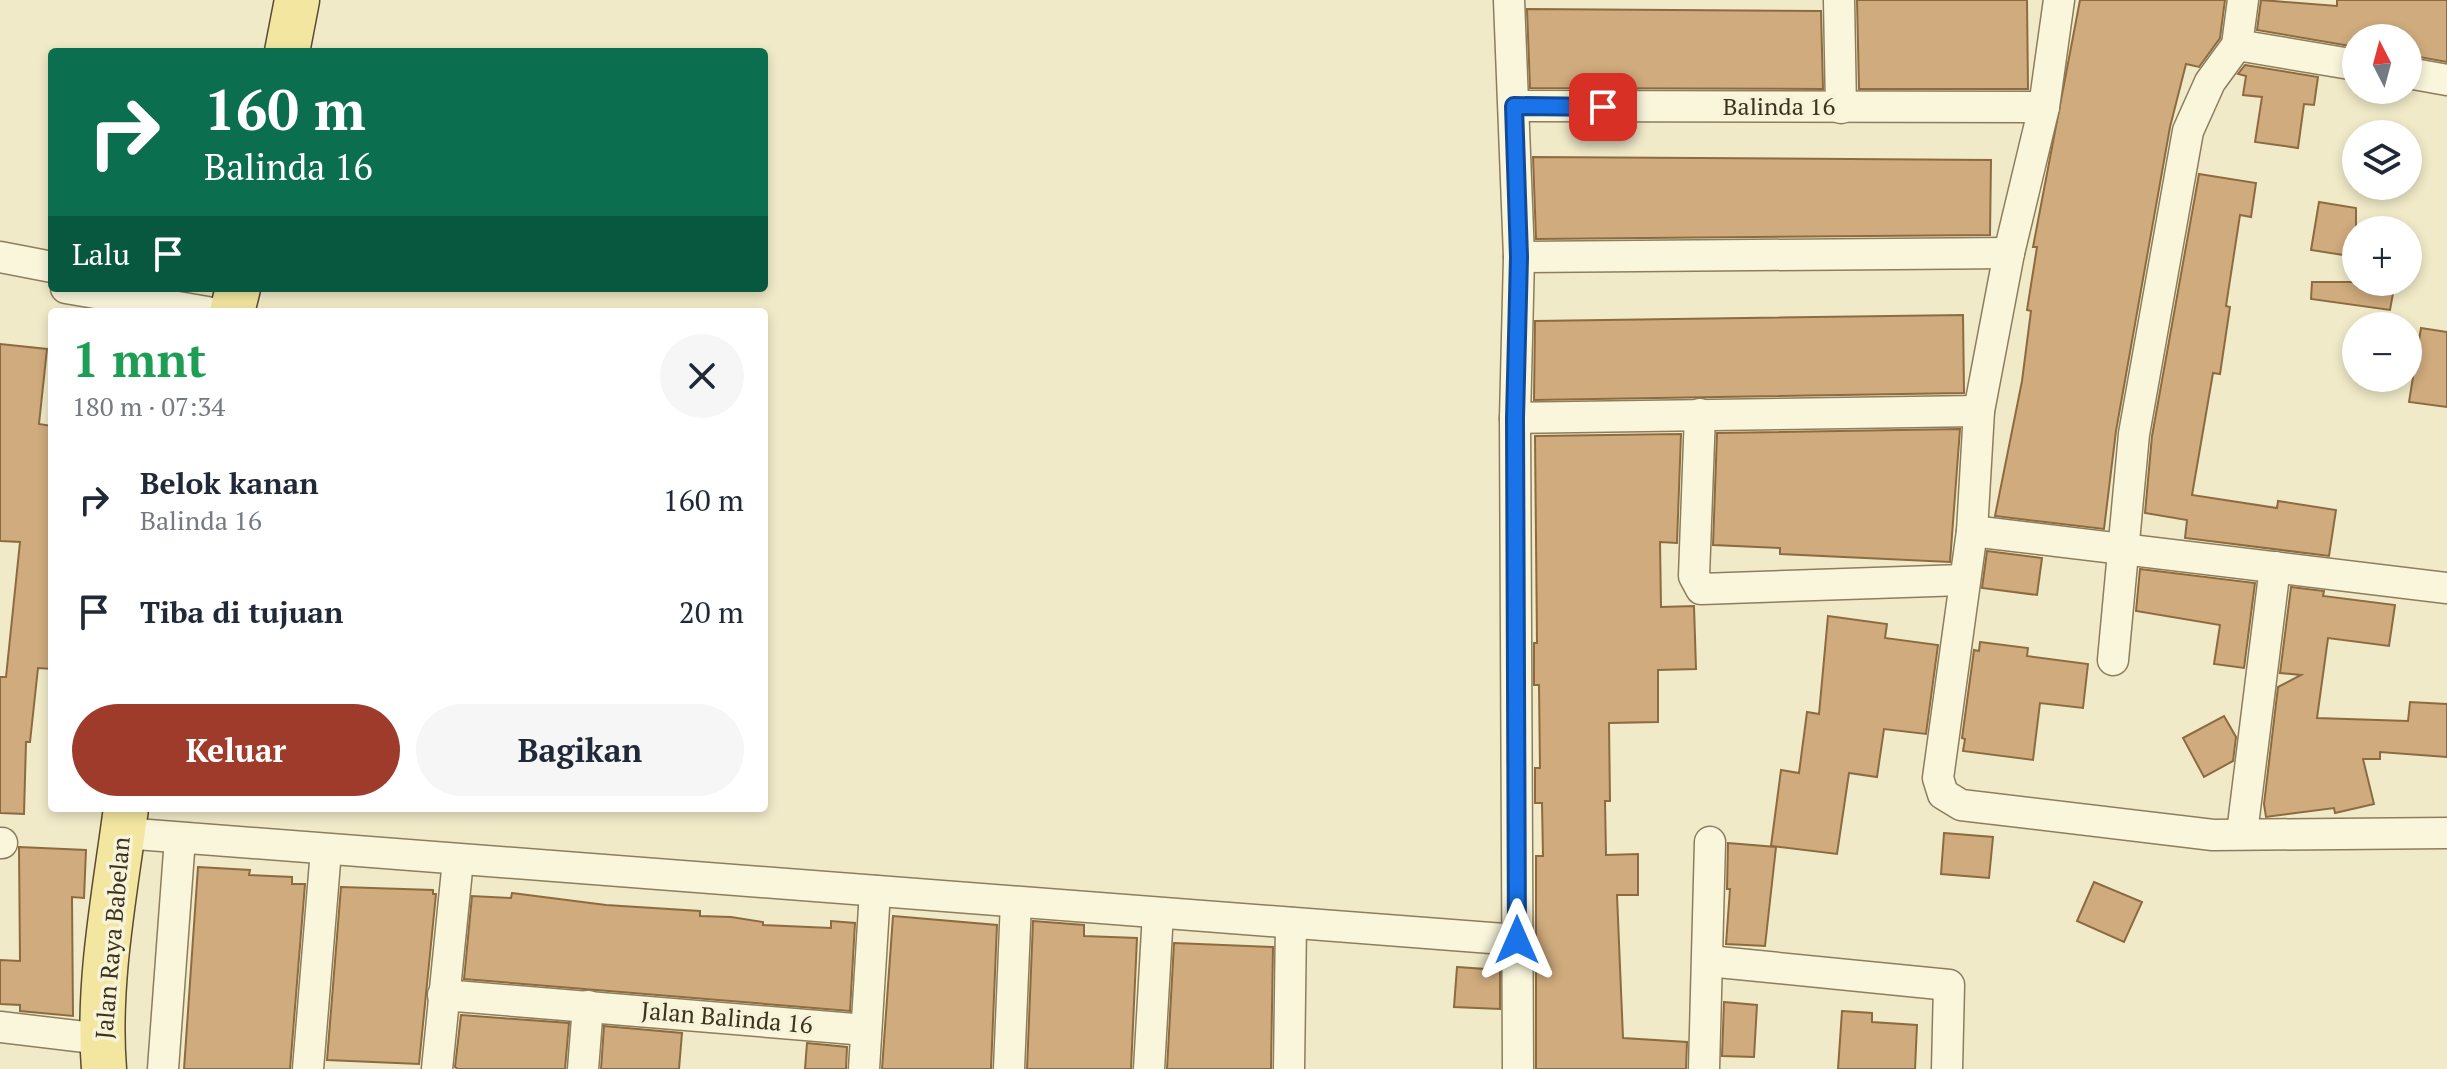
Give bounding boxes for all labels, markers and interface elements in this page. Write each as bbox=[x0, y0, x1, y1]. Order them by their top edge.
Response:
north arrow bbox=[2342, 24, 2422, 104]
map controls bbox=[2342, 24, 2422, 392]
text: 160 m bbox=[204, 72, 366, 146]
pin bbox=[1569, 73, 1637, 141]
icon: right bbox=[72, 80, 176, 184]
icon: arrive bbox=[1581, 85, 1625, 129]
street label: Balinda 16 bbox=[1723, 90, 1835, 122]
button: layers bbox=[2342, 120, 2422, 200]
text: Balinda 16 bbox=[204, 143, 373, 190]
button: + bbox=[2342, 216, 2422, 296]
icon: arrive bbox=[146, 232, 190, 276]
text: Lalu bbox=[72, 234, 130, 274]
button: − bbox=[2342, 312, 2422, 392]
text: 1 mnt bbox=[72, 327, 207, 391]
button: close bbox=[660, 334, 744, 418]
text: 180 m · 07:34 bbox=[72, 389, 225, 423]
text: Belok kanan bbox=[140, 463, 319, 503]
icon: right bbox=[72, 478, 116, 522]
text: 160 m bbox=[663, 480, 744, 520]
text: Balinda 16 bbox=[140, 503, 262, 537]
icon: arrive bbox=[72, 590, 116, 634]
text: Tiba di tujuan bbox=[140, 592, 343, 632]
text: 20 m bbox=[679, 592, 744, 632]
button: Keluar bbox=[72, 704, 400, 796]
button: Bagikan bbox=[416, 704, 744, 796]
street label: Jalan Raya Babelan bbox=[87, 835, 137, 1040]
position arrow bbox=[1475, 898, 1559, 982]
street label: Jalan Balinda 16 bbox=[640, 994, 814, 1040]

